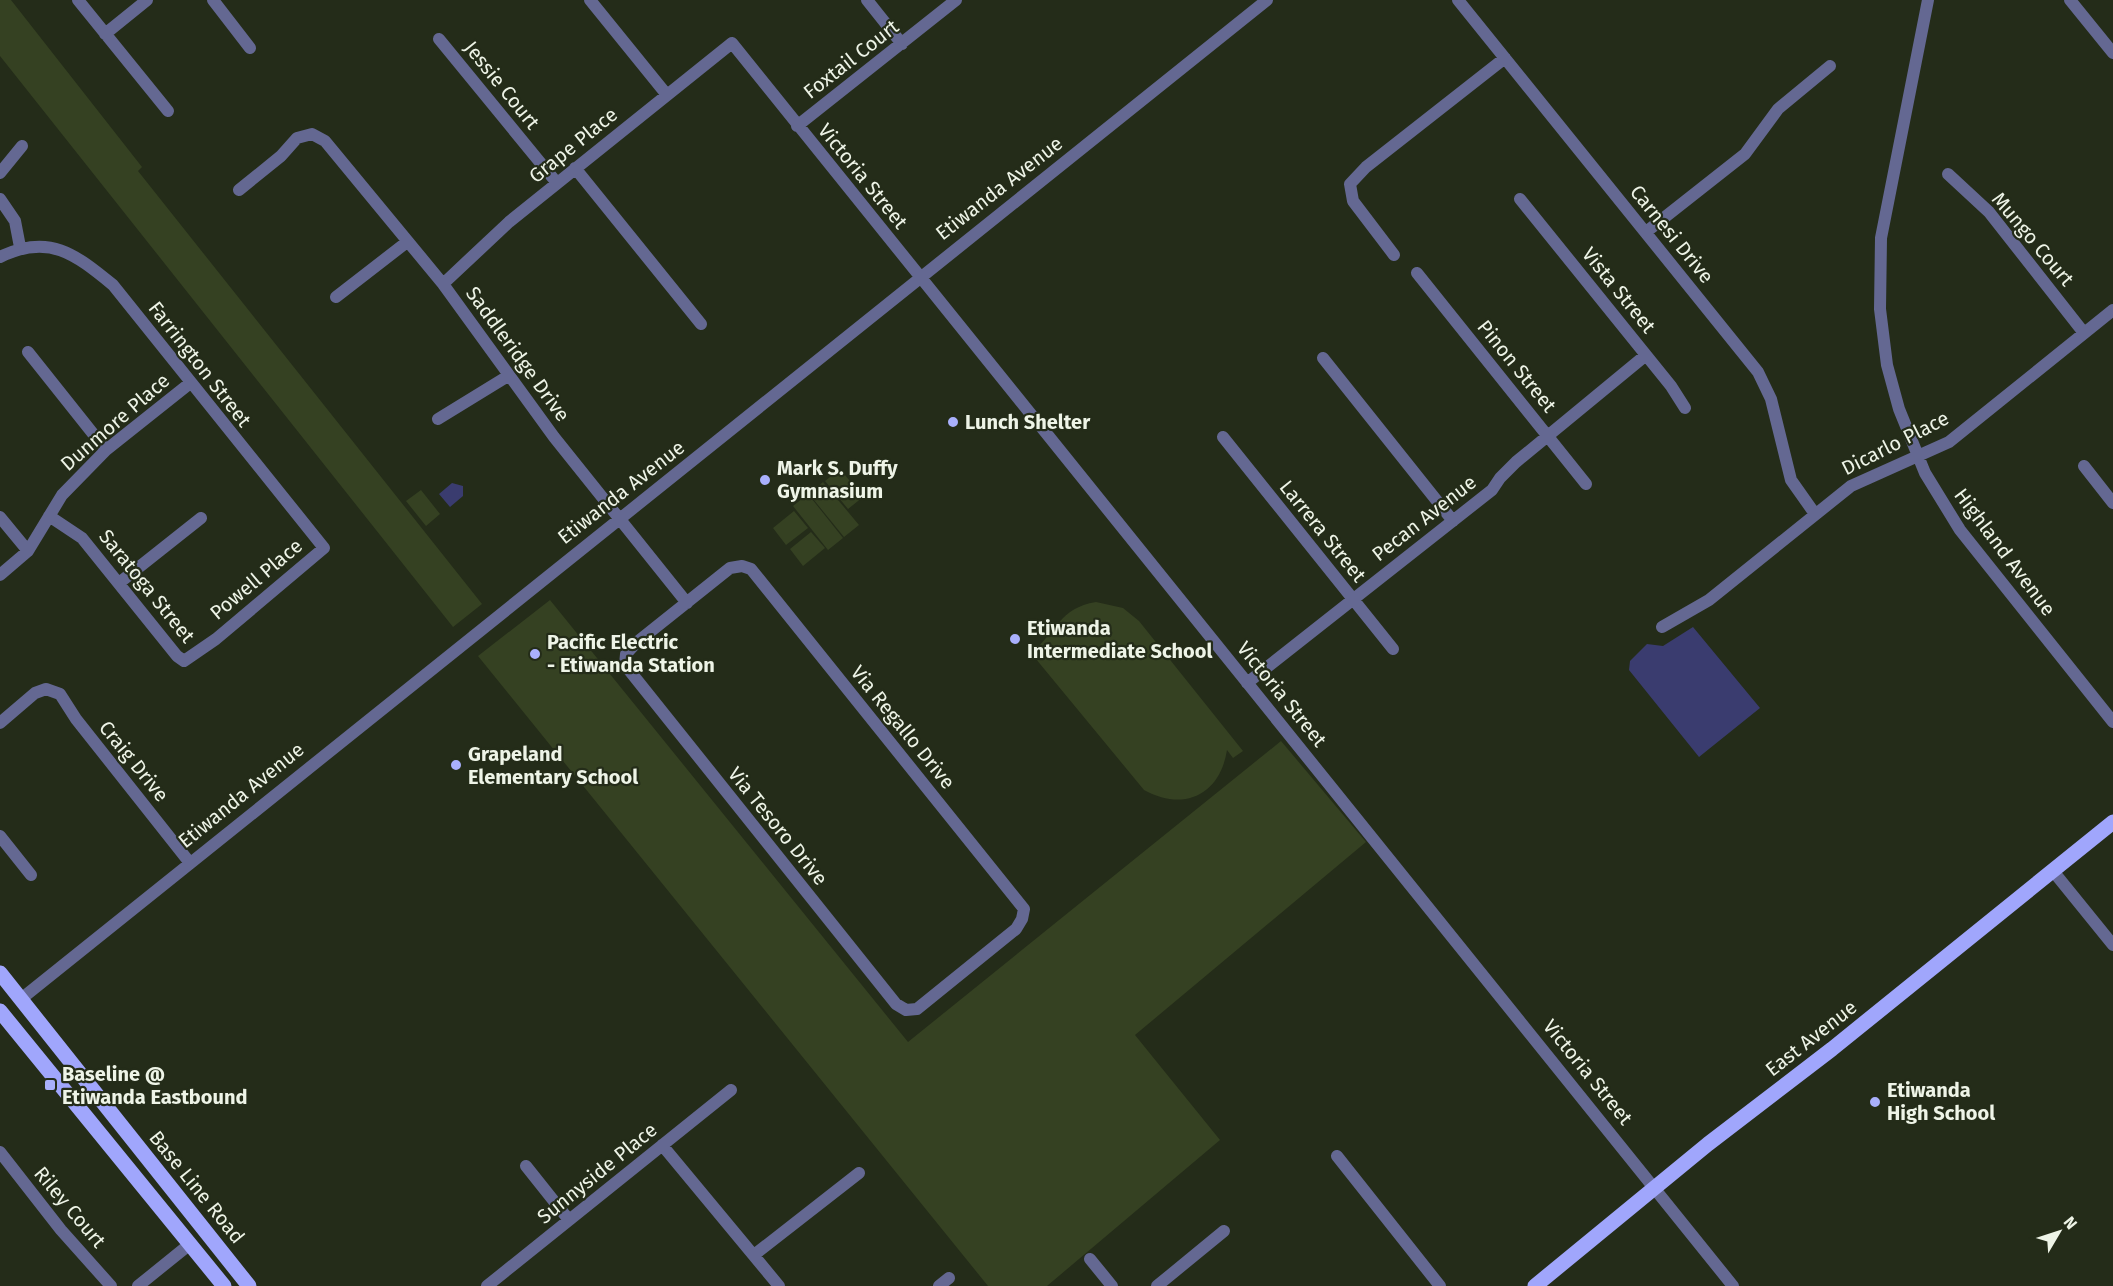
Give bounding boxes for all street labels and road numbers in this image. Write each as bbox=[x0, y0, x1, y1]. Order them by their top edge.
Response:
street label: Foxtail Court bbox=[799, 14, 904, 104]
street label: Jessie Court bbox=[459, 36, 545, 134]
street label: Grape Place bbox=[524, 102, 622, 188]
street label: Victoria Street bbox=[813, 118, 913, 234]
street label: Etiwanda Avenue bbox=[931, 131, 1067, 245]
street label: Carnesi Drive bbox=[1625, 180, 1719, 288]
street label: Mungo Court bbox=[1987, 187, 2080, 291]
street label: Vista Street bbox=[1577, 242, 1661, 338]
street label: Saddleridge Drive bbox=[461, 282, 575, 426]
street label: Farrington Street bbox=[144, 296, 257, 432]
street label: Pinon Street bbox=[1472, 315, 1562, 418]
street label: Dunmore Place bbox=[56, 368, 174, 476]
street label: Dicarlo Place bbox=[1837, 406, 1953, 480]
street label: Etiwanda Avenue bbox=[553, 435, 689, 549]
street label: Pecan Avenue bbox=[1367, 470, 1481, 566]
street label: Larrera Street bbox=[1275, 475, 1372, 587]
street label: Highland Avenue bbox=[1949, 484, 2061, 620]
street label: Saratoga Street bbox=[94, 525, 200, 648]
street label: Powell Place bbox=[205, 533, 307, 625]
street label: Victoria Street bbox=[1232, 636, 1332, 752]
street label: Via Regallo Drive bbox=[846, 660, 960, 794]
street label: Craig Drive bbox=[94, 716, 174, 806]
street label: Etiwanda Avenue bbox=[173, 737, 309, 853]
street label: Via Tesoro Drive bbox=[723, 762, 833, 890]
street label: East Avenue bbox=[1761, 995, 1861, 1081]
street label: Victoria Street bbox=[1538, 1014, 1638, 1130]
street label: Sunnyside Place bbox=[532, 1117, 662, 1229]
street label: Base Line Road bbox=[144, 1126, 250, 1248]
street label: Riley Court bbox=[29, 1162, 111, 1253]

